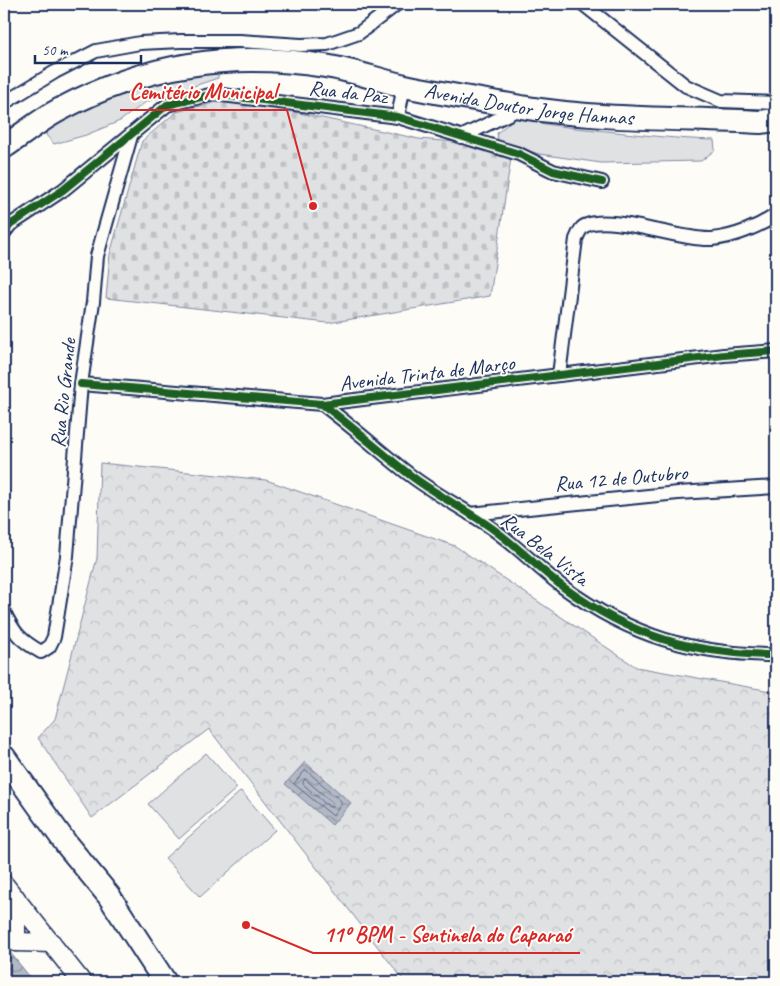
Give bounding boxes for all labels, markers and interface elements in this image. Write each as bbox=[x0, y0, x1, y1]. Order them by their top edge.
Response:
scale bar bbox=[35, 32, 141, 64]
text: 50 m bbox=[42, 41, 69, 60]
callout: Cemitério Municipal bbox=[120, 73, 287, 110]
street label: Rua da Paz bbox=[307, 74, 391, 110]
street label: Avenida Doutor Jorge Hannas bbox=[422, 77, 636, 131]
text: Cemitério Municipal bbox=[129, 78, 281, 106]
street label: Rua Rio Grande bbox=[44, 336, 82, 449]
street label: Avenida Trinta de Março bbox=[338, 349, 517, 397]
street label: Rua 12 de Outubro bbox=[554, 459, 690, 497]
street label: Rua Bela Vista bbox=[496, 507, 596, 593]
callout: 11º BPM - Sentinela do Caparaó bbox=[313, 916, 580, 953]
text: 11º BPM - Sentinela do Caparaó bbox=[323, 921, 574, 949]

